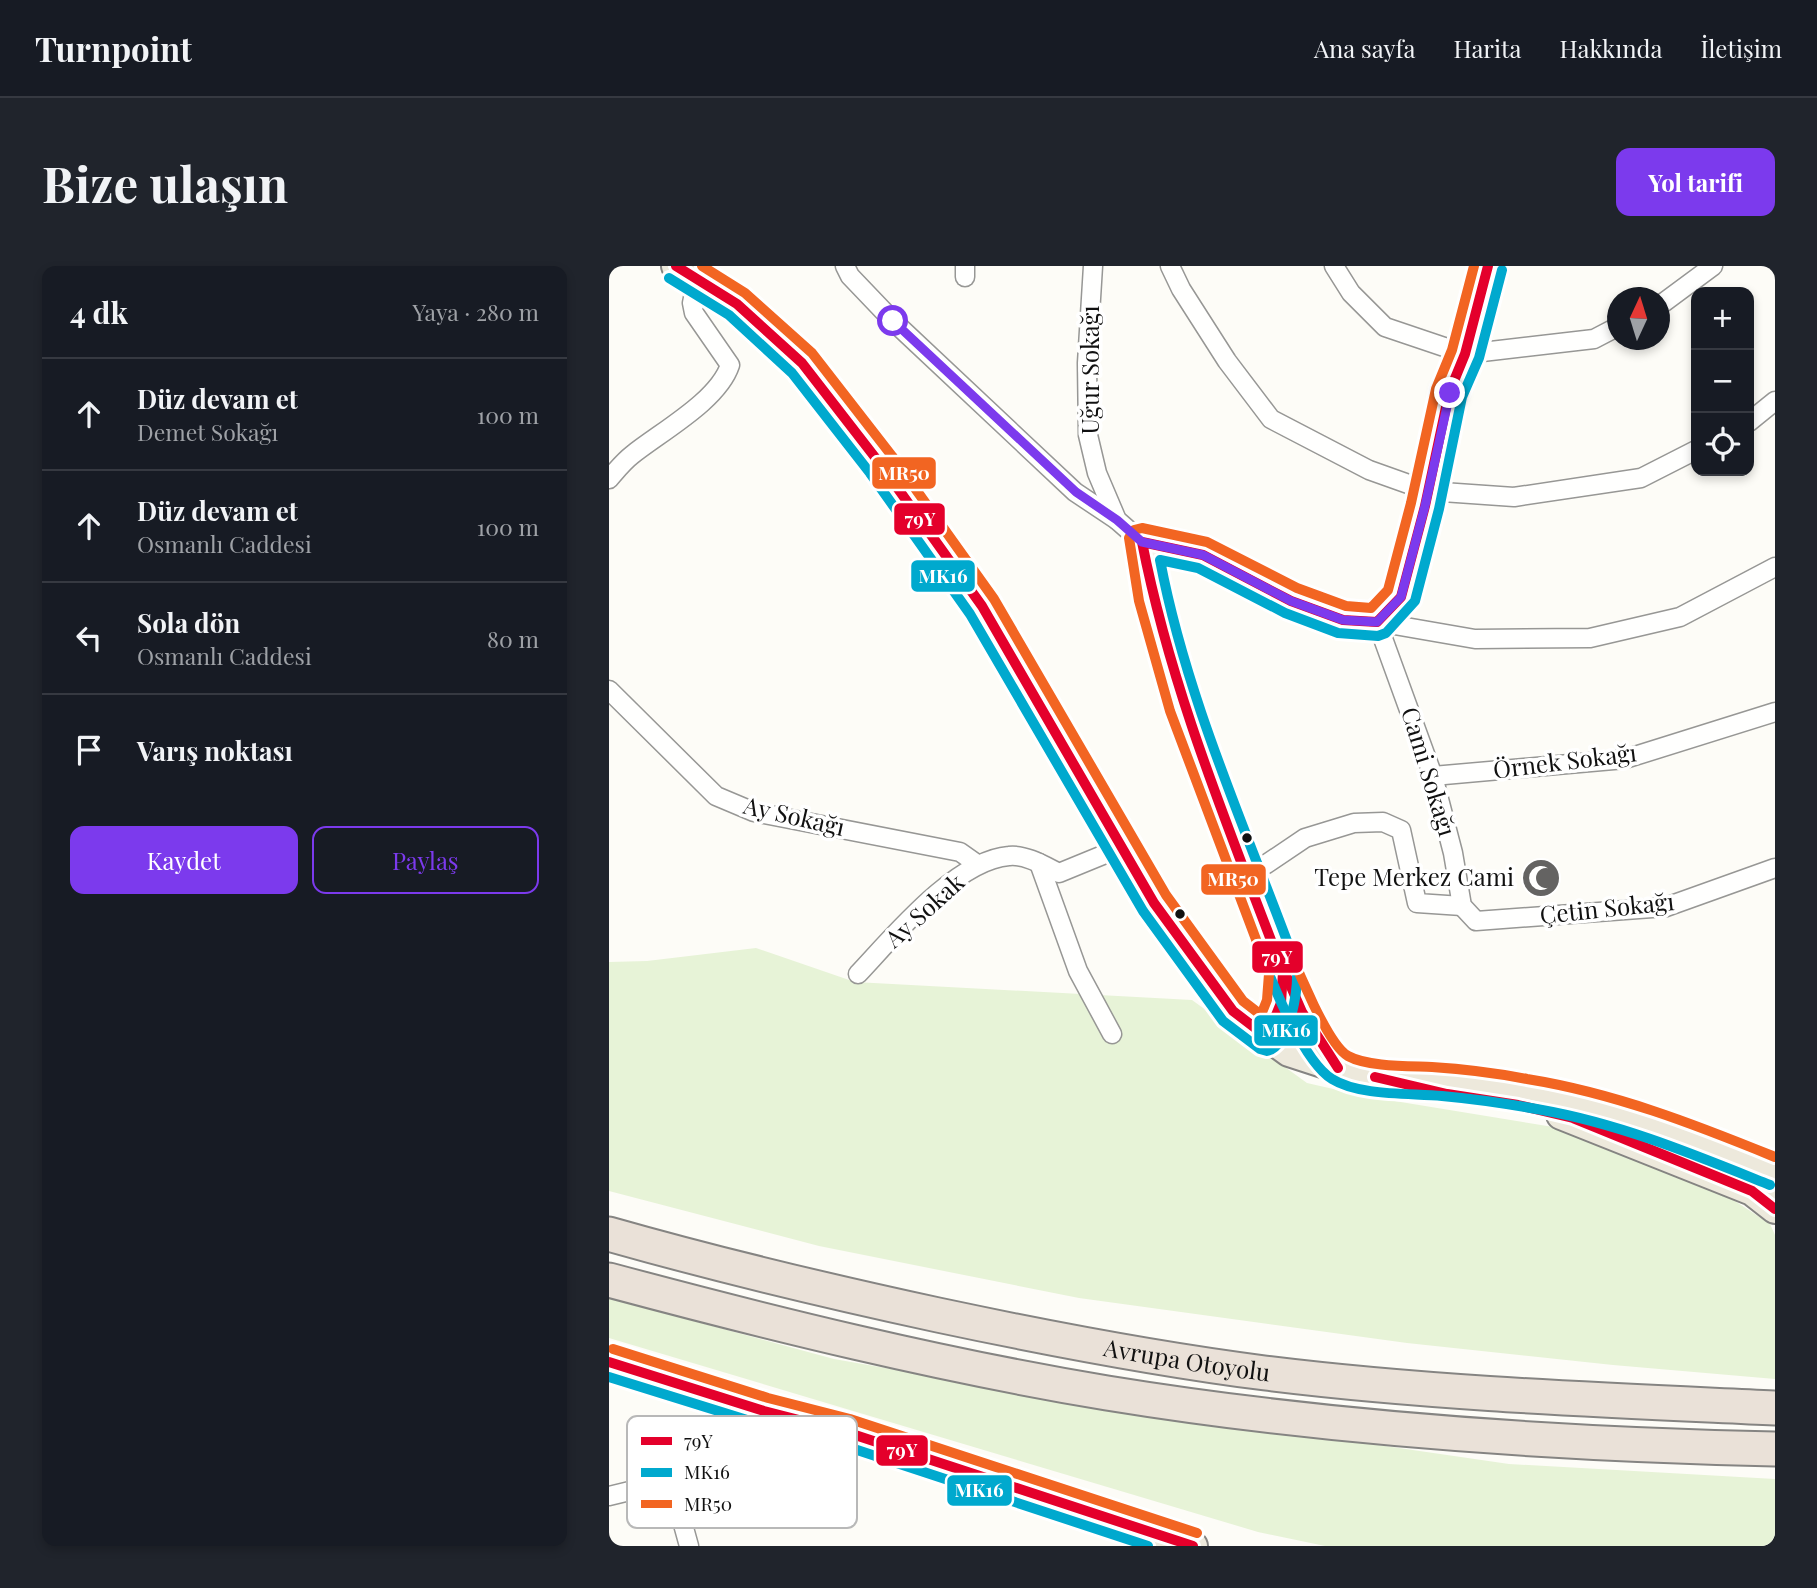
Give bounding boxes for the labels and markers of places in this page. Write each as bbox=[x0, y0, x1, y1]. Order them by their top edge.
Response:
unlabelled marker bbox=[1240, 831, 1254, 845]
mosque icon: Tepe Merkez Cami bbox=[1520, 857, 1562, 899]
place label: Tepe Merkez Cami bbox=[1314, 860, 1514, 892]
unlabelled marker bbox=[1173, 907, 1187, 921]

